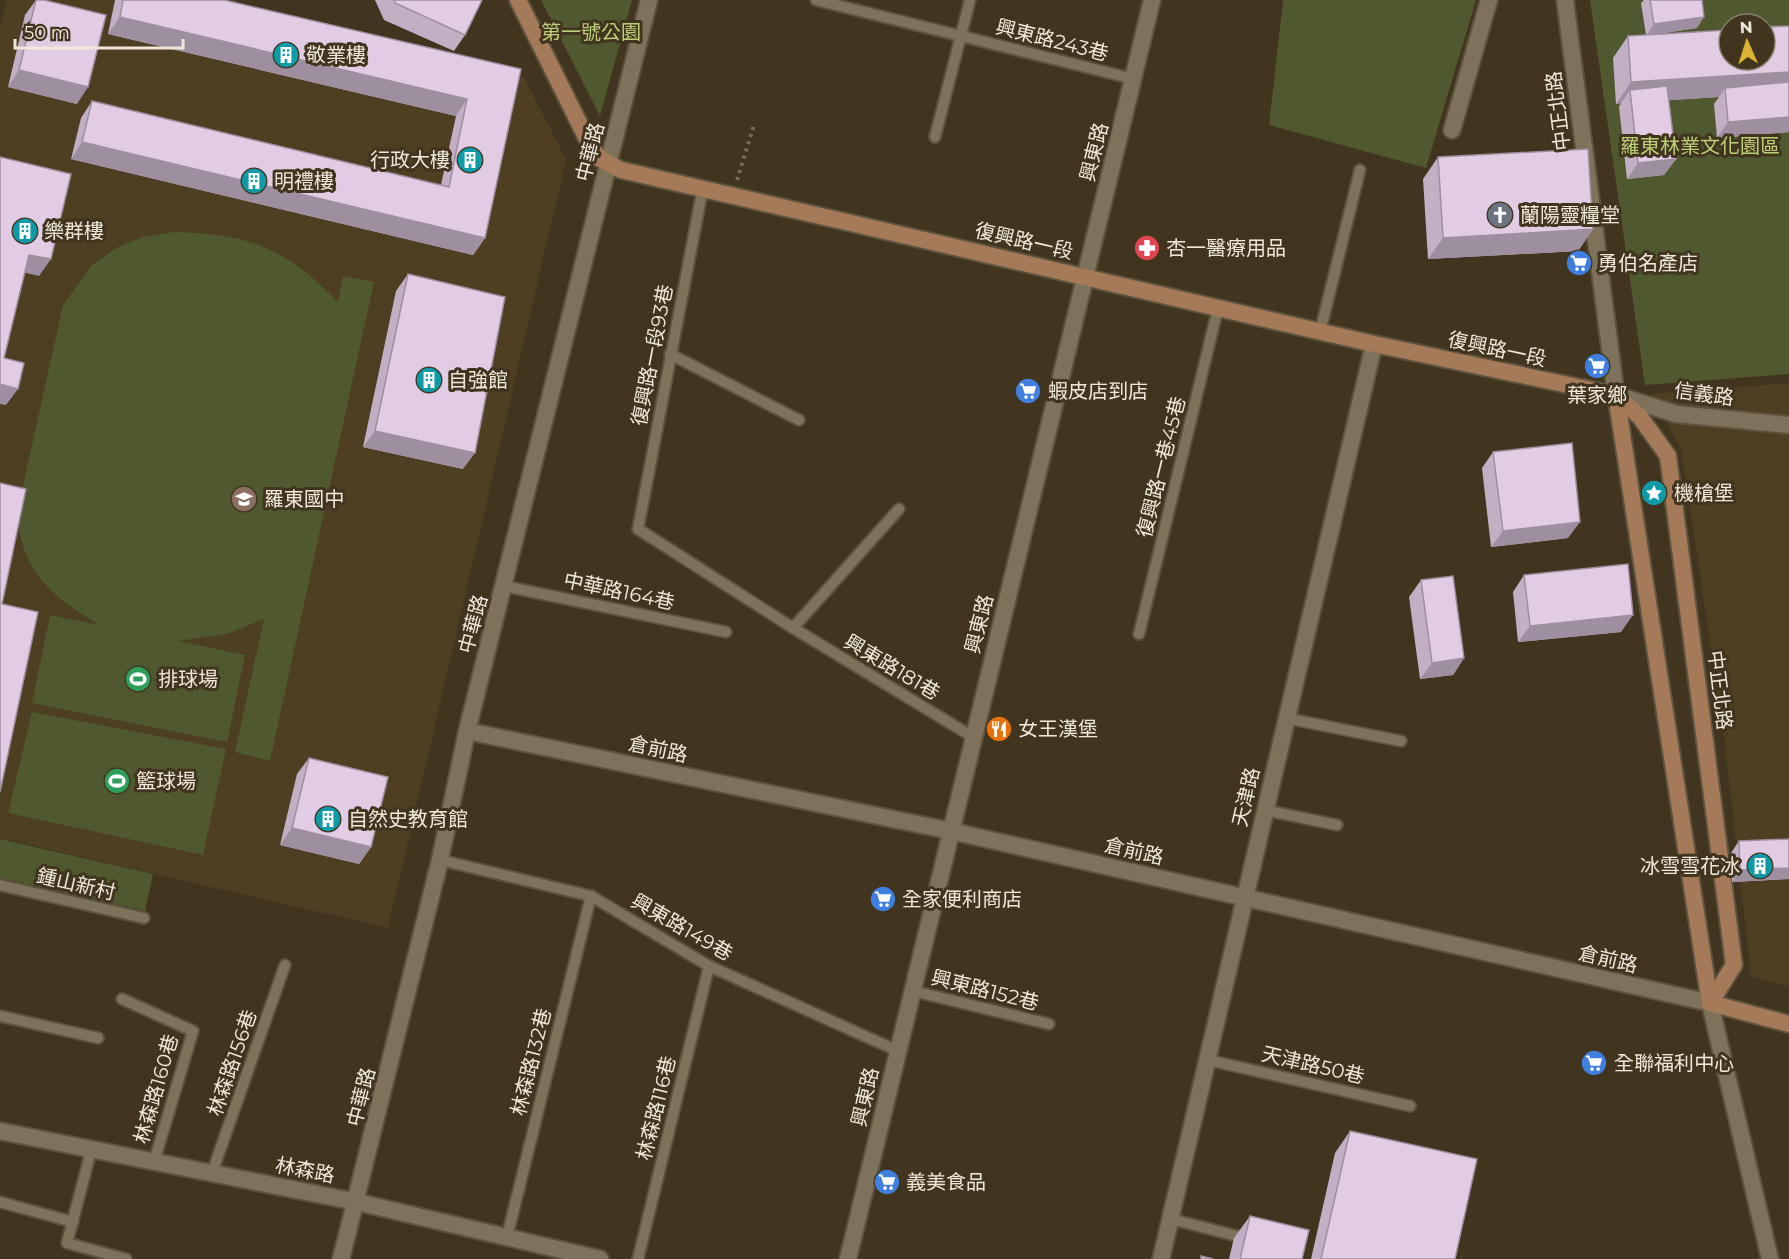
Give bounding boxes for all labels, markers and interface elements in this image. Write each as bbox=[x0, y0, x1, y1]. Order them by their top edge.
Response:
scale bar bbox=[15, 12, 183, 50]
north arrow bbox=[1717, 12, 1777, 72]
street label: 興東路243巷 bbox=[993, 14, 1111, 66]
text: N bbox=[1739, 18, 1753, 37]
park label: 第一號公園 bbox=[541, 20, 641, 44]
text: 50 m bbox=[24, 22, 70, 44]
building icon: 敬業樓 bbox=[271, 40, 301, 70]
place label: 敬業樓 bbox=[306, 43, 366, 67]
street label: 中正北路 bbox=[1541, 70, 1575, 152]
street label: 中華路 bbox=[571, 120, 609, 184]
street label: 興東路 bbox=[1075, 120, 1113, 184]
park label: 羅東林業文化園區 bbox=[1620, 134, 1780, 158]
building icon: 行政大樓 bbox=[455, 145, 485, 175]
place label: 行政大樓 bbox=[370, 148, 450, 172]
building icon: 明禮樓 bbox=[239, 166, 269, 196]
place label: 明禮樓 bbox=[274, 169, 334, 193]
church icon: 蘭陽靈糧堂 bbox=[1485, 200, 1515, 230]
place label: 蘭陽靈糧堂 bbox=[1520, 203, 1620, 227]
building icon: 樂群樓 bbox=[10, 216, 40, 246]
street label: 復興路一段 bbox=[973, 218, 1075, 264]
place label: 樂群樓 bbox=[44, 219, 104, 243]
pharmacy icon: 杏一醫療用品 bbox=[1132, 233, 1162, 263]
place label: 杏一醫療用品 bbox=[1166, 236, 1286, 260]
supermarket icon: 勇伯名產店 bbox=[1564, 248, 1594, 278]
place label: 勇伯名產店 bbox=[1598, 251, 1698, 275]
street label: 復興路一段93巷 bbox=[627, 282, 677, 428]
street label: 復興路一段 bbox=[1446, 327, 1548, 371]
supermarket icon: 葉家鄉 bbox=[1582, 351, 1612, 381]
building icon: 自強館 bbox=[414, 365, 444, 395]
place label: 自強館 bbox=[448, 368, 508, 392]
supermarket icon: 蝦皮店到店 bbox=[1013, 376, 1043, 406]
street label: 信義路 bbox=[1673, 378, 1735, 410]
place label: 蝦皮店到店 bbox=[1048, 379, 1148, 403]
place label: 葉家鄉 bbox=[1567, 383, 1627, 407]
street label: 復興路一巷45巷 bbox=[1132, 394, 1190, 540]
place icon: 機槍堡 bbox=[1639, 478, 1669, 508]
place label: 機槍堡 bbox=[1674, 481, 1734, 505]
school or university icon: 羅東國中 bbox=[229, 484, 259, 514]
place label: 羅東國中 bbox=[264, 487, 344, 511]
street label: 中華路164巷 bbox=[561, 568, 677, 614]
street label: 中華路 bbox=[454, 592, 492, 656]
street label: 興東路 bbox=[960, 592, 998, 656]
street label: 興東路181巷 bbox=[840, 629, 944, 705]
street label: 中正北路 bbox=[1703, 649, 1737, 731]
sports icon: 排球場 bbox=[123, 664, 153, 694]
place label: 排球場 bbox=[158, 667, 218, 691]
restaurant icon: 女王漢堡 bbox=[984, 714, 1014, 744]
place label: 女王漢堡 bbox=[1018, 717, 1098, 741]
street label: 倉前路 bbox=[626, 731, 690, 767]
street label: 天津路 bbox=[1228, 765, 1264, 829]
sports icon: 籃球場 bbox=[102, 766, 132, 796]
place label: 籃球場 bbox=[136, 769, 196, 793]
building icon: 自然史教育館 bbox=[313, 804, 343, 834]
place label: 自然史教育館 bbox=[348, 807, 468, 831]
street label: 倉前路 bbox=[1102, 833, 1166, 869]
building icon: 冰雪雪花冰 bbox=[1745, 851, 1775, 881]
place label: 冰雪雪花冰 bbox=[1640, 854, 1740, 878]
street label: 鍾山新村 bbox=[34, 863, 118, 905]
supermarket icon: 全家便利商店 bbox=[868, 884, 898, 914]
place label: 全家便利商店 bbox=[902, 887, 1022, 911]
street label: 興東路149巷 bbox=[627, 888, 737, 966]
street label: 倉前路 bbox=[1576, 941, 1640, 977]
street label: 興東路152巷 bbox=[929, 965, 1041, 1015]
street label: 林森路132巷 bbox=[506, 1006, 556, 1118]
street label: 林森路156巷 bbox=[203, 1007, 261, 1119]
street label: 林森路160巷 bbox=[129, 1032, 183, 1146]
street label: 天津路50巷 bbox=[1259, 1042, 1367, 1088]
supermarket icon: 全聯福利中心 bbox=[1579, 1048, 1609, 1078]
place label: 全聯福利中心 bbox=[1614, 1051, 1734, 1075]
street label: 林森路116巷 bbox=[631, 1053, 681, 1163]
street label: 中華路 bbox=[342, 1065, 380, 1129]
street label: 興東路 bbox=[847, 1065, 883, 1129]
street label: 林森路 bbox=[273, 1152, 337, 1188]
supermarket icon: 義美食品 bbox=[872, 1167, 902, 1197]
place label: 義美食品 bbox=[906, 1170, 986, 1194]

